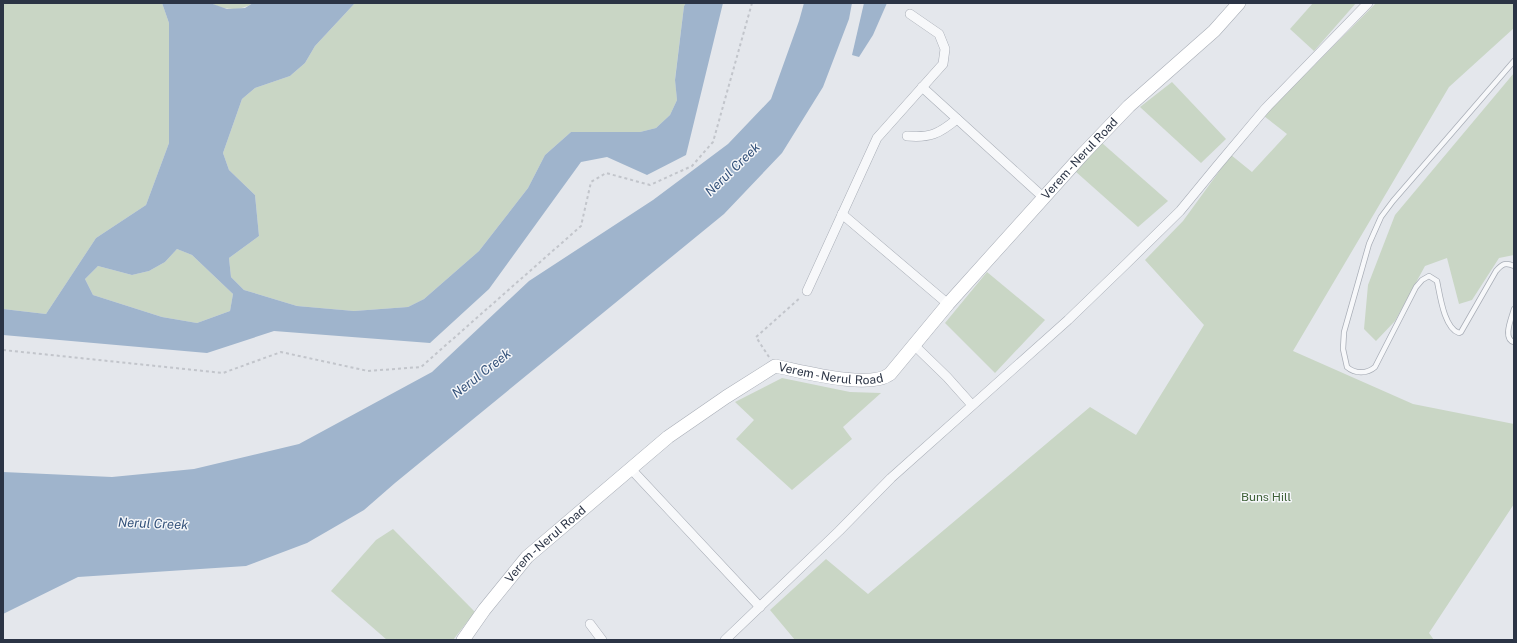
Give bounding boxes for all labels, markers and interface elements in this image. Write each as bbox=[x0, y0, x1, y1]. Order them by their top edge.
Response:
street label: Verem - Nerul Road bbox=[1039, 115, 1121, 202]
water label: Nerul Creek bbox=[702, 140, 763, 199]
water label: Nerul Creek bbox=[449, 346, 514, 401]
street label: Verem - Nerul Road bbox=[777, 360, 885, 387]
park label: Buns Hill bbox=[1241, 490, 1291, 504]
street label: Verem - Nerul Road bbox=[502, 503, 589, 585]
water label: Nerul Creek bbox=[118, 515, 188, 532]

